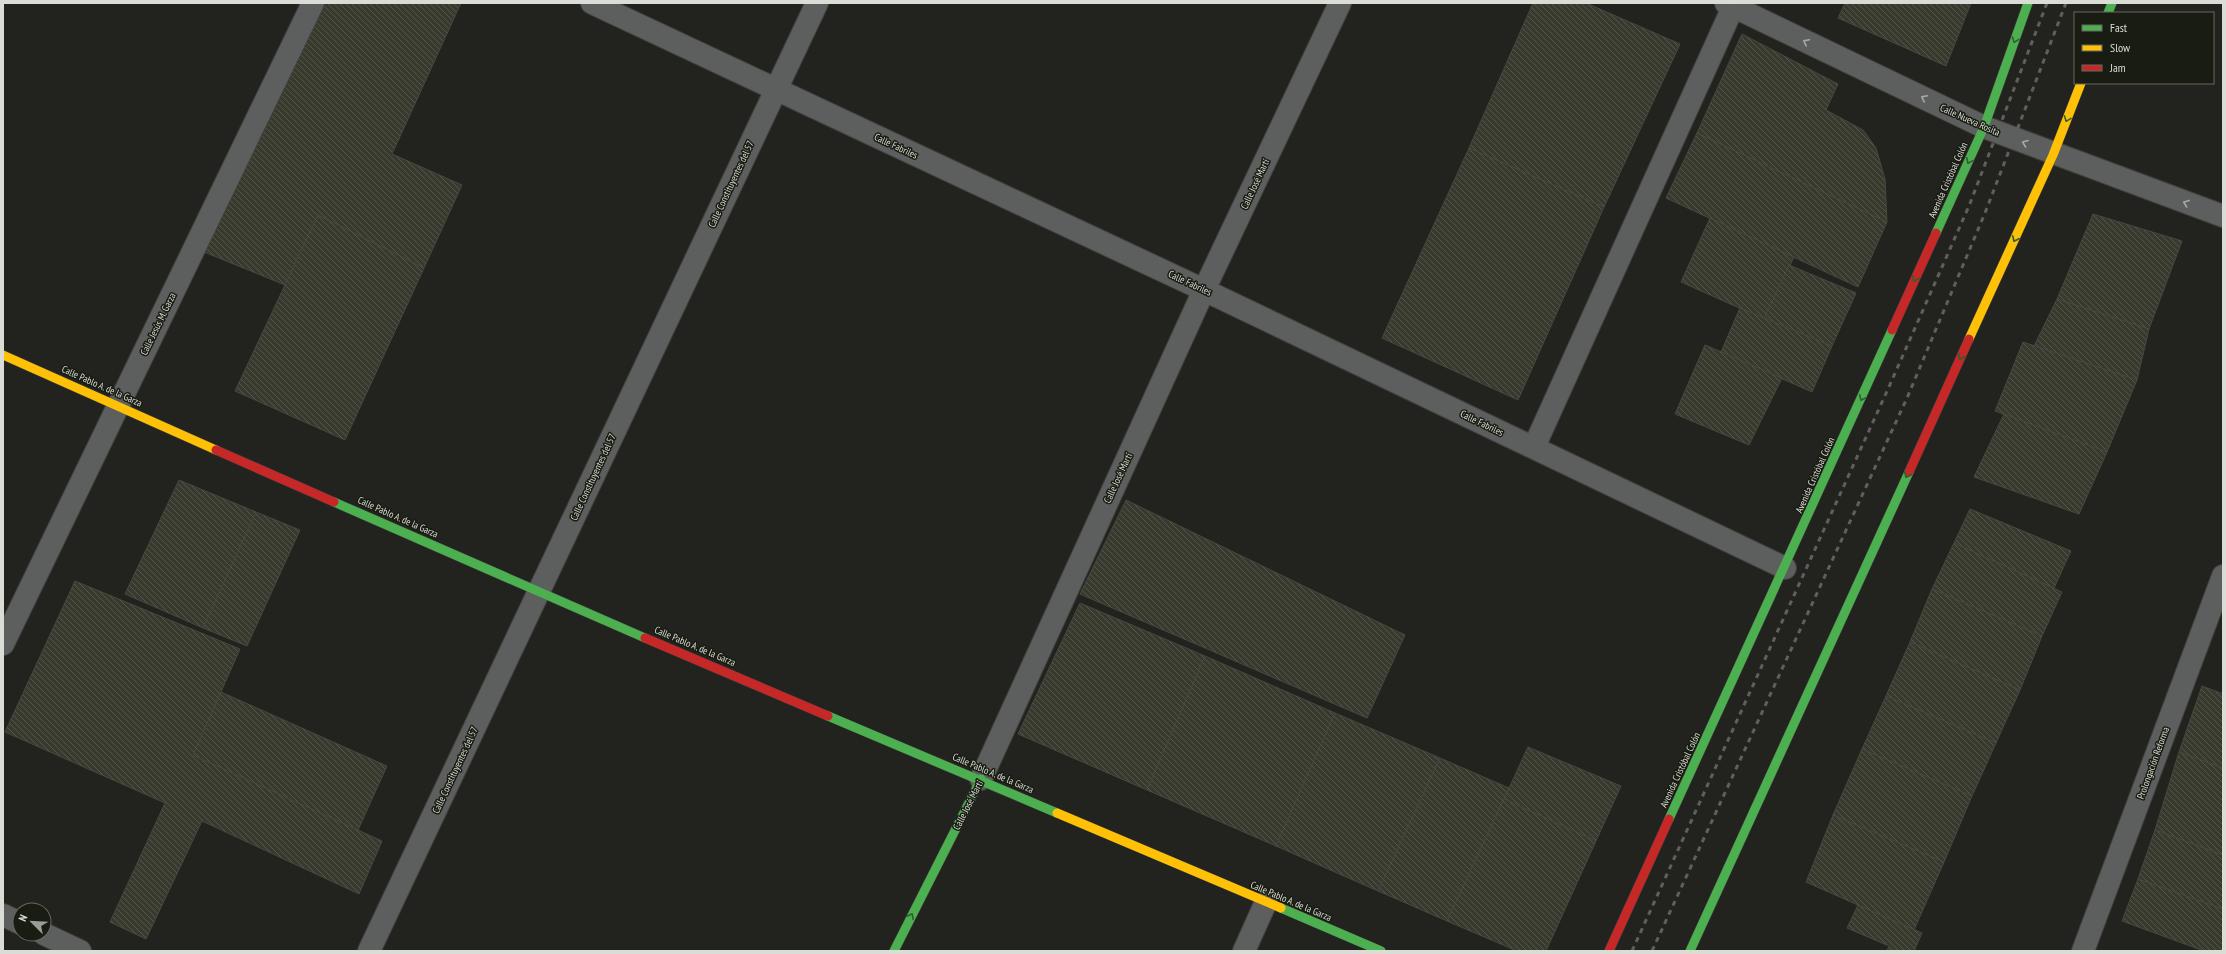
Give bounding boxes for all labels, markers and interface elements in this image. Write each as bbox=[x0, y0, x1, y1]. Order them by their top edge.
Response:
legend bbox=[2074, 12, 2214, 84]
text: Fast bbox=[2110, 20, 2128, 35]
one-way arrow bbox=[2012, 36, 2020, 43]
one-way arrow bbox=[1803, 39, 1811, 47]
text: Slow bbox=[2110, 40, 2131, 55]
text: Jam bbox=[2109, 60, 2126, 75]
one-way arrow bbox=[1920, 95, 1928, 103]
street label: Calle Nueva Rosita bbox=[1938, 101, 2002, 139]
one-way arrow bbox=[2063, 116, 2071, 123]
street label: Calle Fabriles bbox=[872, 130, 920, 162]
street label: Calle Constituyentes del 57 bbox=[705, 139, 757, 229]
street label: Avenida Cristóbal Colón bbox=[1925, 140, 1971, 220]
one-way arrow bbox=[2021, 140, 2028, 148]
street label: Calle José Martí bbox=[1238, 156, 1273, 211]
one-way arrow bbox=[1966, 157, 1974, 164]
one-way arrow bbox=[2183, 199, 2190, 208]
one-way arrow bbox=[2012, 234, 2020, 242]
street label: Calle Fabriles bbox=[1166, 267, 1214, 299]
one-way arrow bbox=[1912, 275, 1920, 283]
street label: Calle Jesús M. Garza bbox=[137, 291, 179, 357]
one-way arrow bbox=[1958, 352, 1966, 360]
street label: Calle Pablo A. de la Garza bbox=[60, 362, 144, 410]
one-way arrow bbox=[1858, 394, 1866, 401]
street label: Calle Fabriles bbox=[1458, 407, 1506, 439]
street label: Calle Constituyentes del 57 bbox=[567, 432, 619, 522]
street label: Avenida Cristóbal Colón bbox=[1792, 435, 1838, 515]
street label: Calle José Martí bbox=[1101, 450, 1136, 505]
one-way arrow bbox=[1904, 471, 1912, 479]
street label: Calle Pablo A. de la Garza bbox=[356, 493, 440, 541]
street label: Calle Pablo A. de la Garza bbox=[652, 623, 738, 669]
street label: Calle Constituyentes del 57 bbox=[429, 725, 481, 815]
street label: Prolongación Reforma bbox=[2134, 725, 2172, 801]
street label: Avenida Cristóbal Colón bbox=[1657, 730, 1703, 810]
street label: Calle Pablo A. de la Garza bbox=[950, 750, 1036, 796]
street label: Calle José Martí bbox=[950, 777, 986, 832]
street label: Calle Pablo A. de la Garza bbox=[1248, 878, 1334, 924]
north arrow bbox=[12, 902, 52, 942]
text: N bbox=[15, 912, 30, 923]
one-way arrow bbox=[907, 913, 914, 920]

